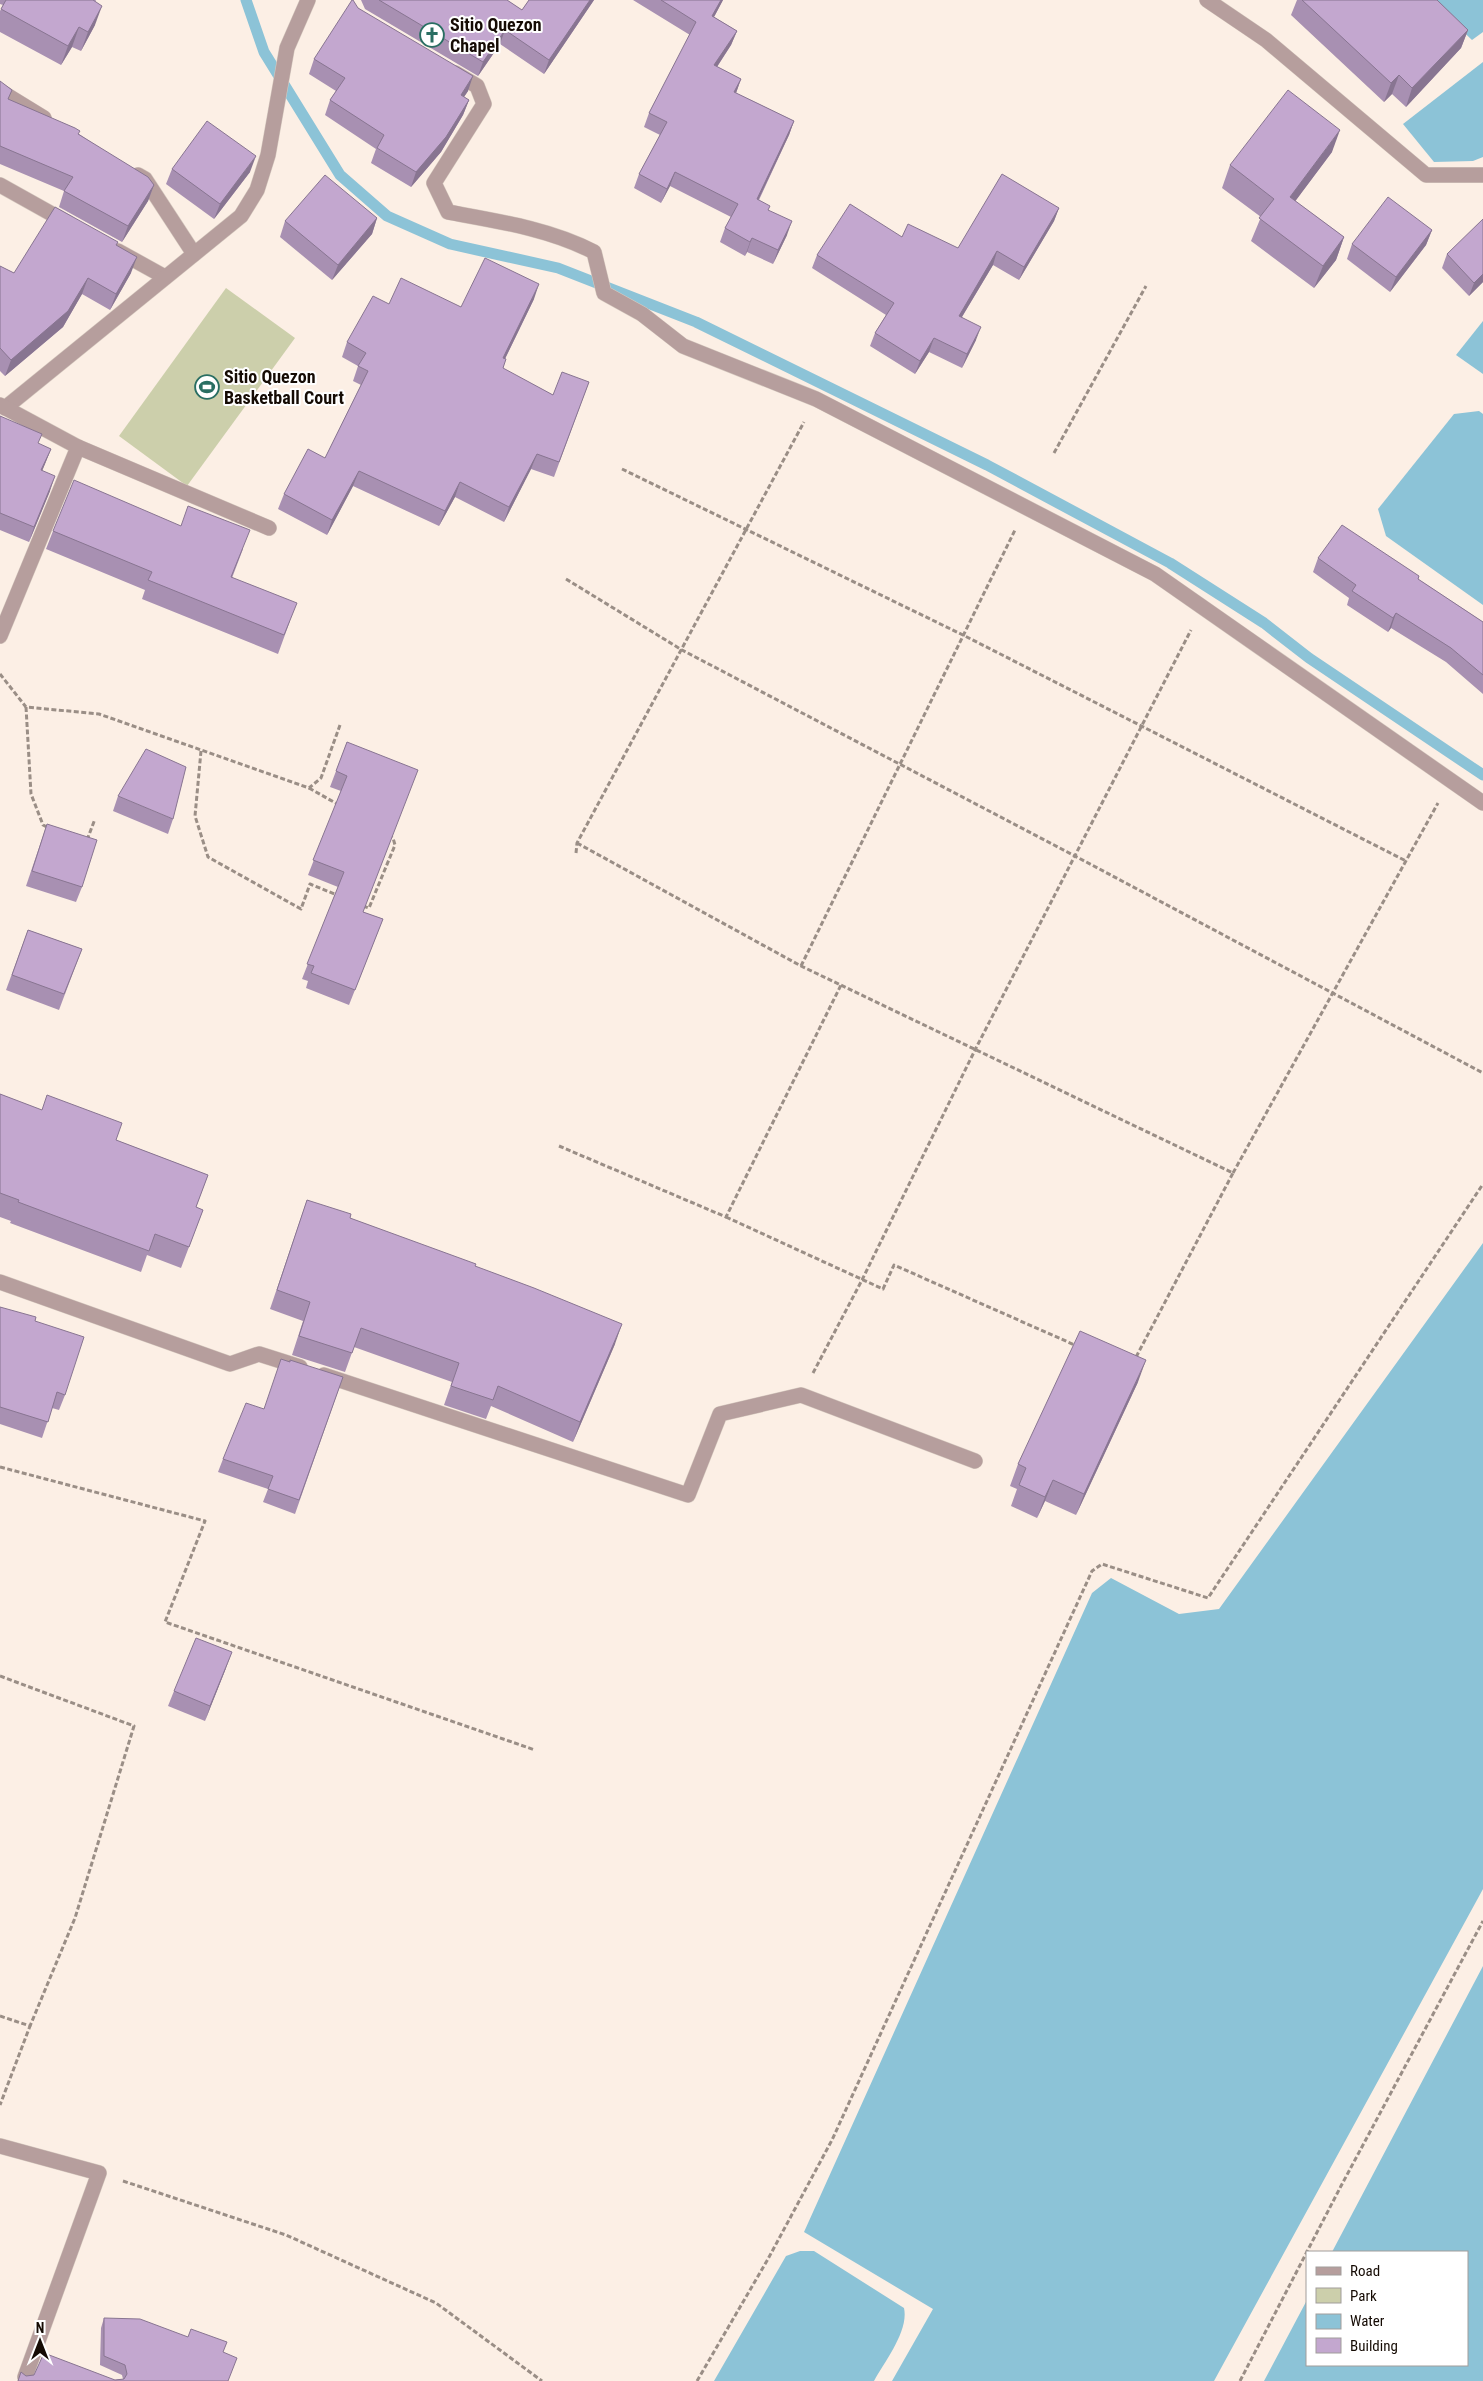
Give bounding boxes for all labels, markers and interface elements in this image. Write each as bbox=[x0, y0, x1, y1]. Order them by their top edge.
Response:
place label: Sitio Quezon Chapel bbox=[450, 14, 542, 56]
church icon: Sitio Quezon Chapel bbox=[419, 22, 445, 48]
place label: Sitio Quezon Basketball Court bbox=[224, 366, 344, 408]
sports icon: Sitio Quezon Basketball Court bbox=[194, 374, 220, 400]
legend bbox=[1306, 2251, 1468, 2366]
text: Road bbox=[1350, 2262, 1380, 2280]
text: Park bbox=[1350, 2287, 1377, 2305]
text: Water bbox=[1350, 2312, 1385, 2330]
north arrow bbox=[15, 2316, 65, 2366]
text: N bbox=[36, 2320, 44, 2336]
text: Building bbox=[1350, 2337, 1398, 2355]

